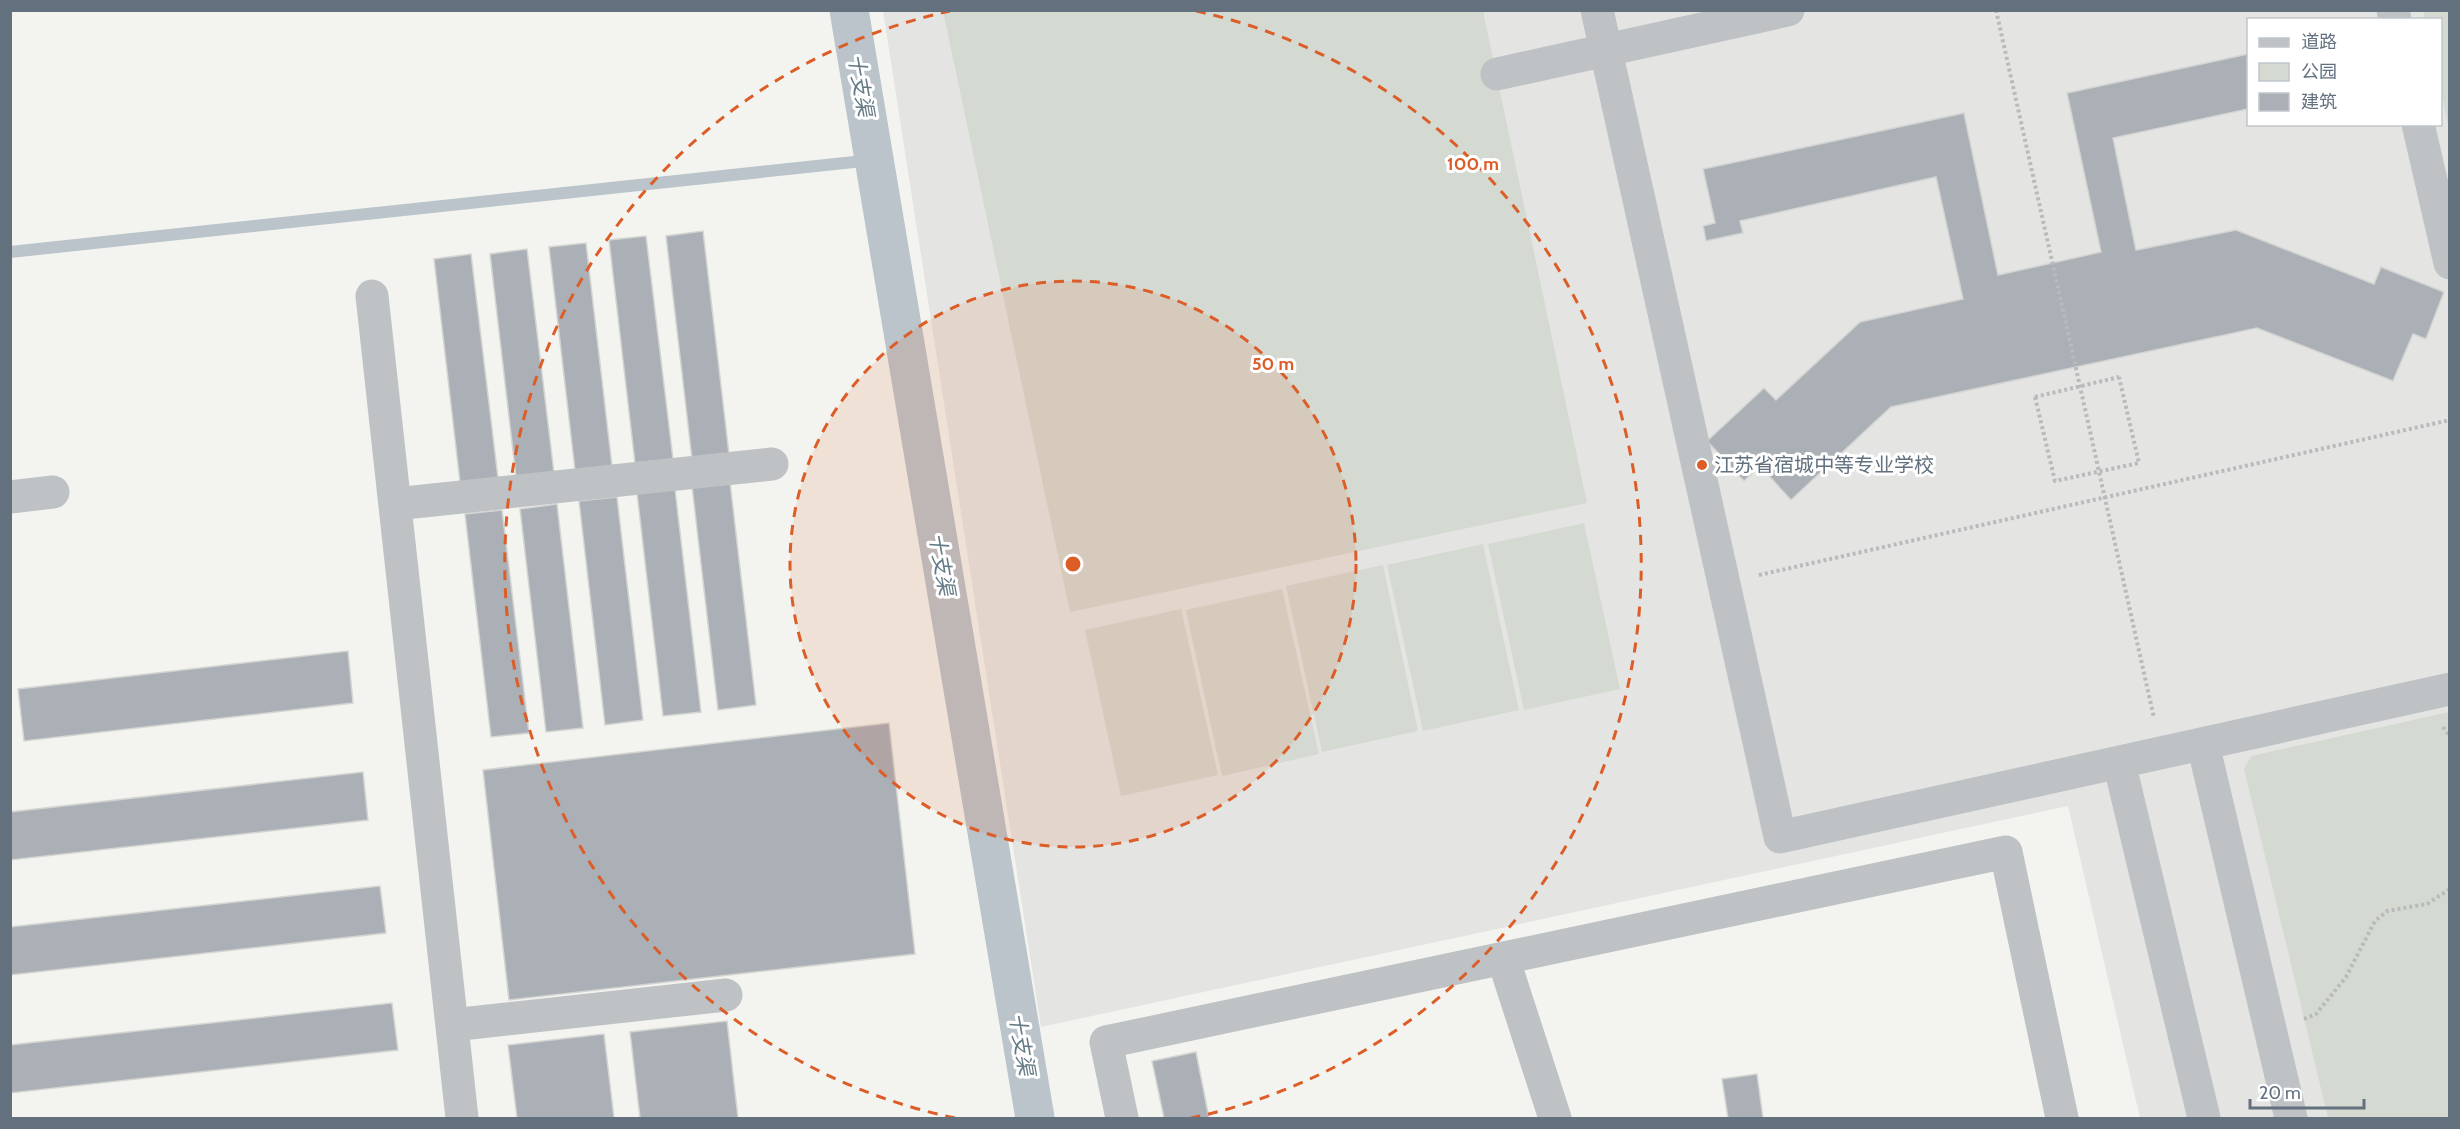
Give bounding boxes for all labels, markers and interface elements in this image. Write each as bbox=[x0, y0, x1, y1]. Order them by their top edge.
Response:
legend bbox=[2247, 18, 2442, 126]
text: 道路 bbox=[2301, 31, 2337, 53]
water label: 十支渠 bbox=[843, 52, 879, 121]
text: 公园 bbox=[2301, 61, 2337, 83]
text: 建筑 bbox=[2301, 91, 2337, 113]
text: 100 m bbox=[1447, 153, 1499, 175]
text: 50 m bbox=[1252, 353, 1294, 375]
place label: 江苏省宿城中等专业学校 bbox=[1714, 453, 1934, 477]
marker: 江苏省宿城中等专业学校 bbox=[1695, 458, 1709, 472]
water label: 十支渠 bbox=[924, 531, 960, 600]
centre of rings bbox=[1063, 554, 1083, 574]
water label: 十支渠 bbox=[1004, 1011, 1040, 1080]
scale bar bbox=[2250, 1072, 2364, 1110]
text: 20 m bbox=[2259, 1082, 2301, 1104]

